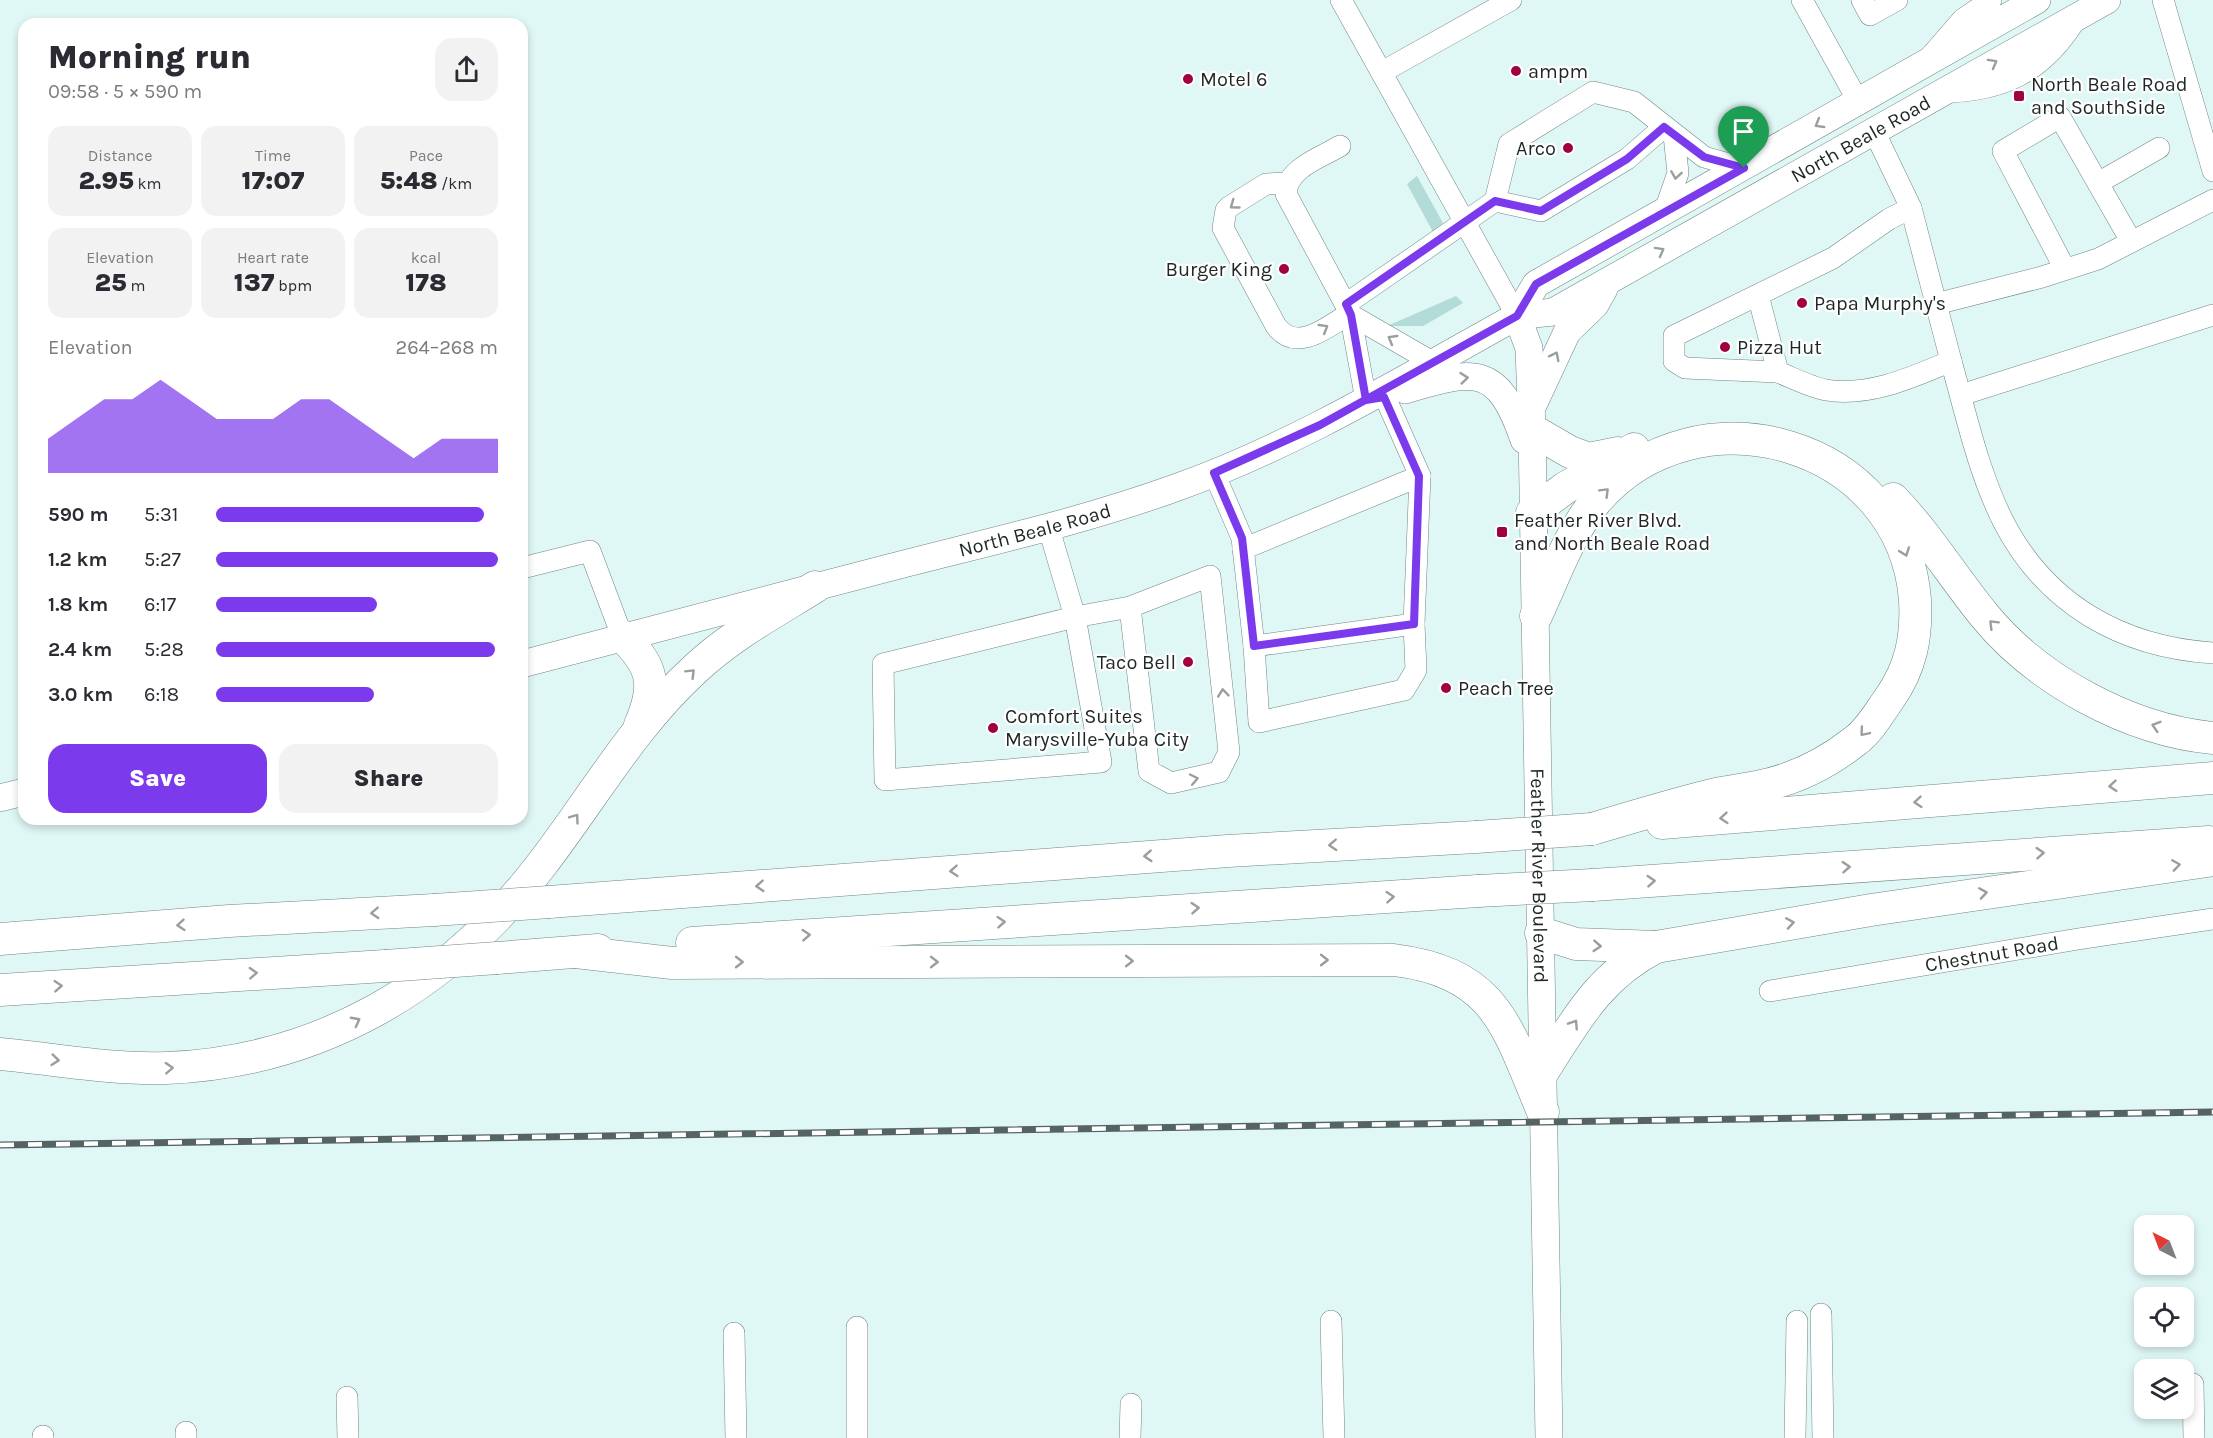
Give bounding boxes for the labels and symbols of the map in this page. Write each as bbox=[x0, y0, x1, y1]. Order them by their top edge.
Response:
one-way arrow bbox=[1987, 59, 1997, 70]
place label: ampm bbox=[1528, 60, 1588, 83]
marker: ampm bbox=[1509, 64, 1523, 78]
place label: Motel 6 bbox=[1200, 68, 1267, 91]
marker: Motel 6 bbox=[1181, 72, 1195, 86]
place label: North Beale Road and SouthSide bbox=[2031, 73, 2188, 119]
marker: North Beale Road and SouthSide bbox=[2012, 89, 2026, 103]
street label: North Beale Road bbox=[1787, 91, 1935, 188]
pin bbox=[1718, 106, 1769, 168]
one-way arrow bbox=[1815, 117, 1825, 128]
place label: Arco bbox=[1516, 137, 1556, 160]
marker: Arco bbox=[1561, 141, 1575, 155]
one-way arrow bbox=[1670, 170, 1682, 180]
one-way arrow bbox=[1230, 198, 1241, 209]
one-way arrow bbox=[1654, 247, 1664, 259]
place label: Burger King bbox=[1166, 258, 1272, 281]
marker: Burger King bbox=[1277, 262, 1291, 276]
place label: Papa Murphy's bbox=[1814, 292, 1946, 315]
marker: Papa Murphy's bbox=[1795, 296, 1809, 310]
one-way arrow bbox=[1318, 324, 1329, 336]
one-way arrow bbox=[1388, 335, 1398, 346]
place label: Pizza Hut bbox=[1737, 336, 1822, 359]
marker: Pizza Hut bbox=[1718, 340, 1732, 354]
one-way arrow bbox=[1548, 352, 1559, 362]
one-way arrow bbox=[1460, 372, 1469, 385]
one-way arrow bbox=[1599, 488, 1609, 499]
street label: North Beale Road bbox=[956, 499, 1114, 562]
place label: Feather River Blvd. and North Beale Road bbox=[1514, 509, 1710, 555]
marker: Feather River Blvd. and North Beale Road bbox=[1495, 525, 1509, 539]
one-way arrow bbox=[1898, 546, 1910, 557]
one-way arrow bbox=[1989, 620, 2000, 631]
place label: Taco Bell bbox=[1097, 651, 1176, 674]
marker: Taco Bell bbox=[1181, 655, 1195, 669]
one-way arrow bbox=[683, 670, 694, 681]
place label: Peach Tree bbox=[1458, 677, 1554, 700]
marker: Peach Tree bbox=[1439, 681, 1453, 695]
one-way arrow bbox=[1217, 689, 1229, 698]
place label: Comfort Suites Marysville-Yuba City bbox=[1005, 705, 1189, 751]
marker: Comfort Suites Marysville-Yuba City bbox=[986, 721, 1000, 735]
one-way arrow bbox=[2151, 721, 2162, 733]
one-way arrow bbox=[1860, 725, 1871, 736]
street label: Feather River Boulevard bbox=[1526, 768, 1552, 983]
one-way arrow bbox=[1189, 773, 1199, 786]
one-way arrow bbox=[2108, 779, 2117, 792]
one-way arrow bbox=[1914, 795, 1923, 808]
one-way arrow bbox=[1720, 811, 1729, 824]
one-way arrow bbox=[568, 814, 579, 825]
one-way arrow bbox=[1329, 838, 1338, 851]
one-way arrow bbox=[2036, 847, 2045, 860]
one-way arrow bbox=[1144, 850, 1153, 863]
one-way arrow bbox=[2171, 860, 2180, 872]
one-way arrow bbox=[1841, 861, 1850, 874]
one-way arrow bbox=[950, 864, 959, 877]
one-way arrow bbox=[1647, 875, 1656, 888]
one-way arrow bbox=[755, 879, 764, 892]
one-way arrow bbox=[1978, 887, 1987, 899]
one-way arrow bbox=[1386, 890, 1395, 903]
one-way arrow bbox=[1191, 902, 1200, 915]
one-way arrow bbox=[371, 907, 380, 920]
one-way arrow bbox=[996, 915, 1005, 928]
one-way arrow bbox=[1785, 917, 1795, 929]
one-way arrow bbox=[176, 918, 185, 931]
one-way arrow bbox=[802, 929, 811, 942]
street label: Chestnut Road bbox=[1923, 931, 2061, 977]
one-way arrow bbox=[1593, 939, 1602, 952]
one-way arrow bbox=[1319, 954, 1328, 966]
one-way arrow bbox=[1124, 955, 1133, 967]
one-way arrow bbox=[734, 956, 743, 969]
one-way arrow bbox=[929, 956, 938, 968]
one-way arrow bbox=[248, 966, 257, 979]
one-way arrow bbox=[54, 980, 63, 993]
one-way arrow bbox=[350, 1017, 361, 1028]
one-way arrow bbox=[1567, 1019, 1578, 1030]
one-way arrow bbox=[51, 1053, 60, 1065]
one-way arrow bbox=[164, 1061, 173, 1074]
north arrow bbox=[2134, 1215, 2194, 1275]

